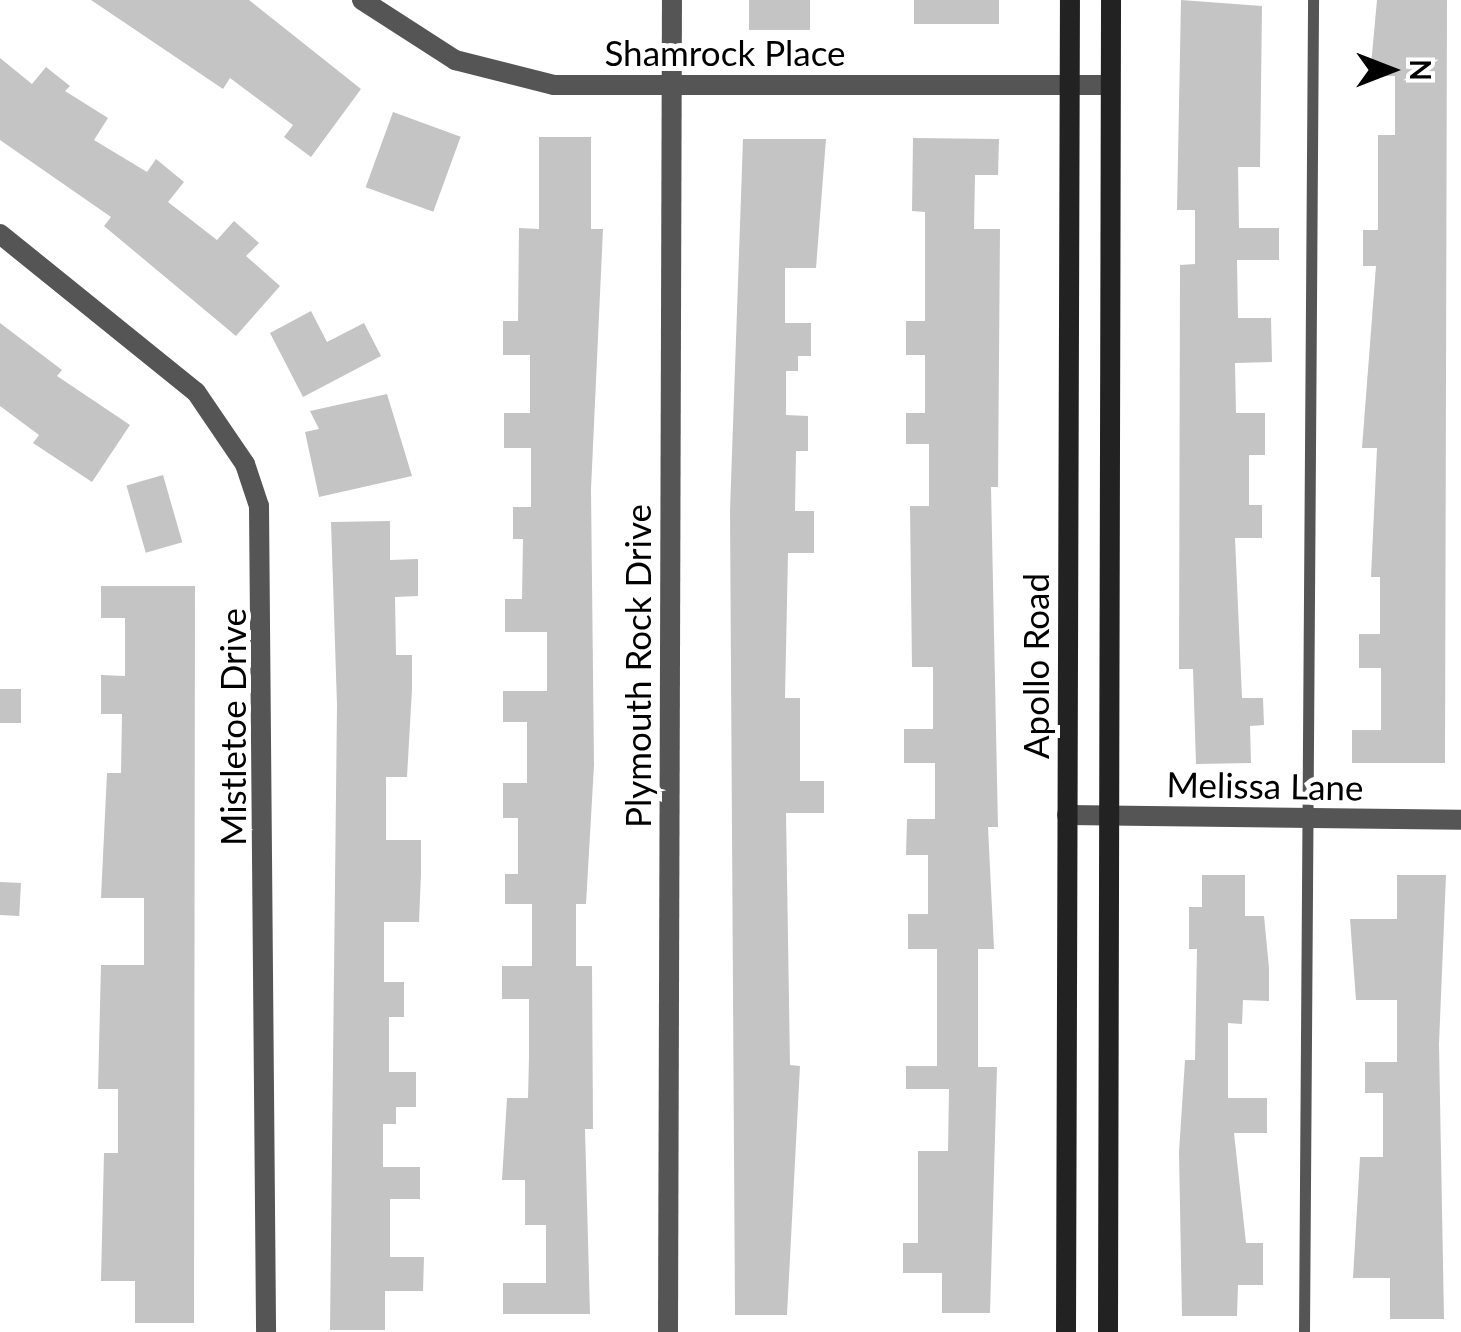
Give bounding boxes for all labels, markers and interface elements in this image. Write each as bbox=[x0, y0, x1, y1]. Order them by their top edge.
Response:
north arrow bbox=[1341, 20, 1441, 120]
street label: Shamrock Place bbox=[604, 31, 846, 73]
text: N bbox=[1404, 59, 1438, 81]
street label: Plymouth Rock Drive bbox=[616, 504, 658, 828]
street label: Apollo Road bbox=[1014, 573, 1056, 759]
street label: Mistletoe Drive bbox=[211, 608, 253, 846]
street label: Melissa Lane bbox=[1166, 762, 1364, 808]

